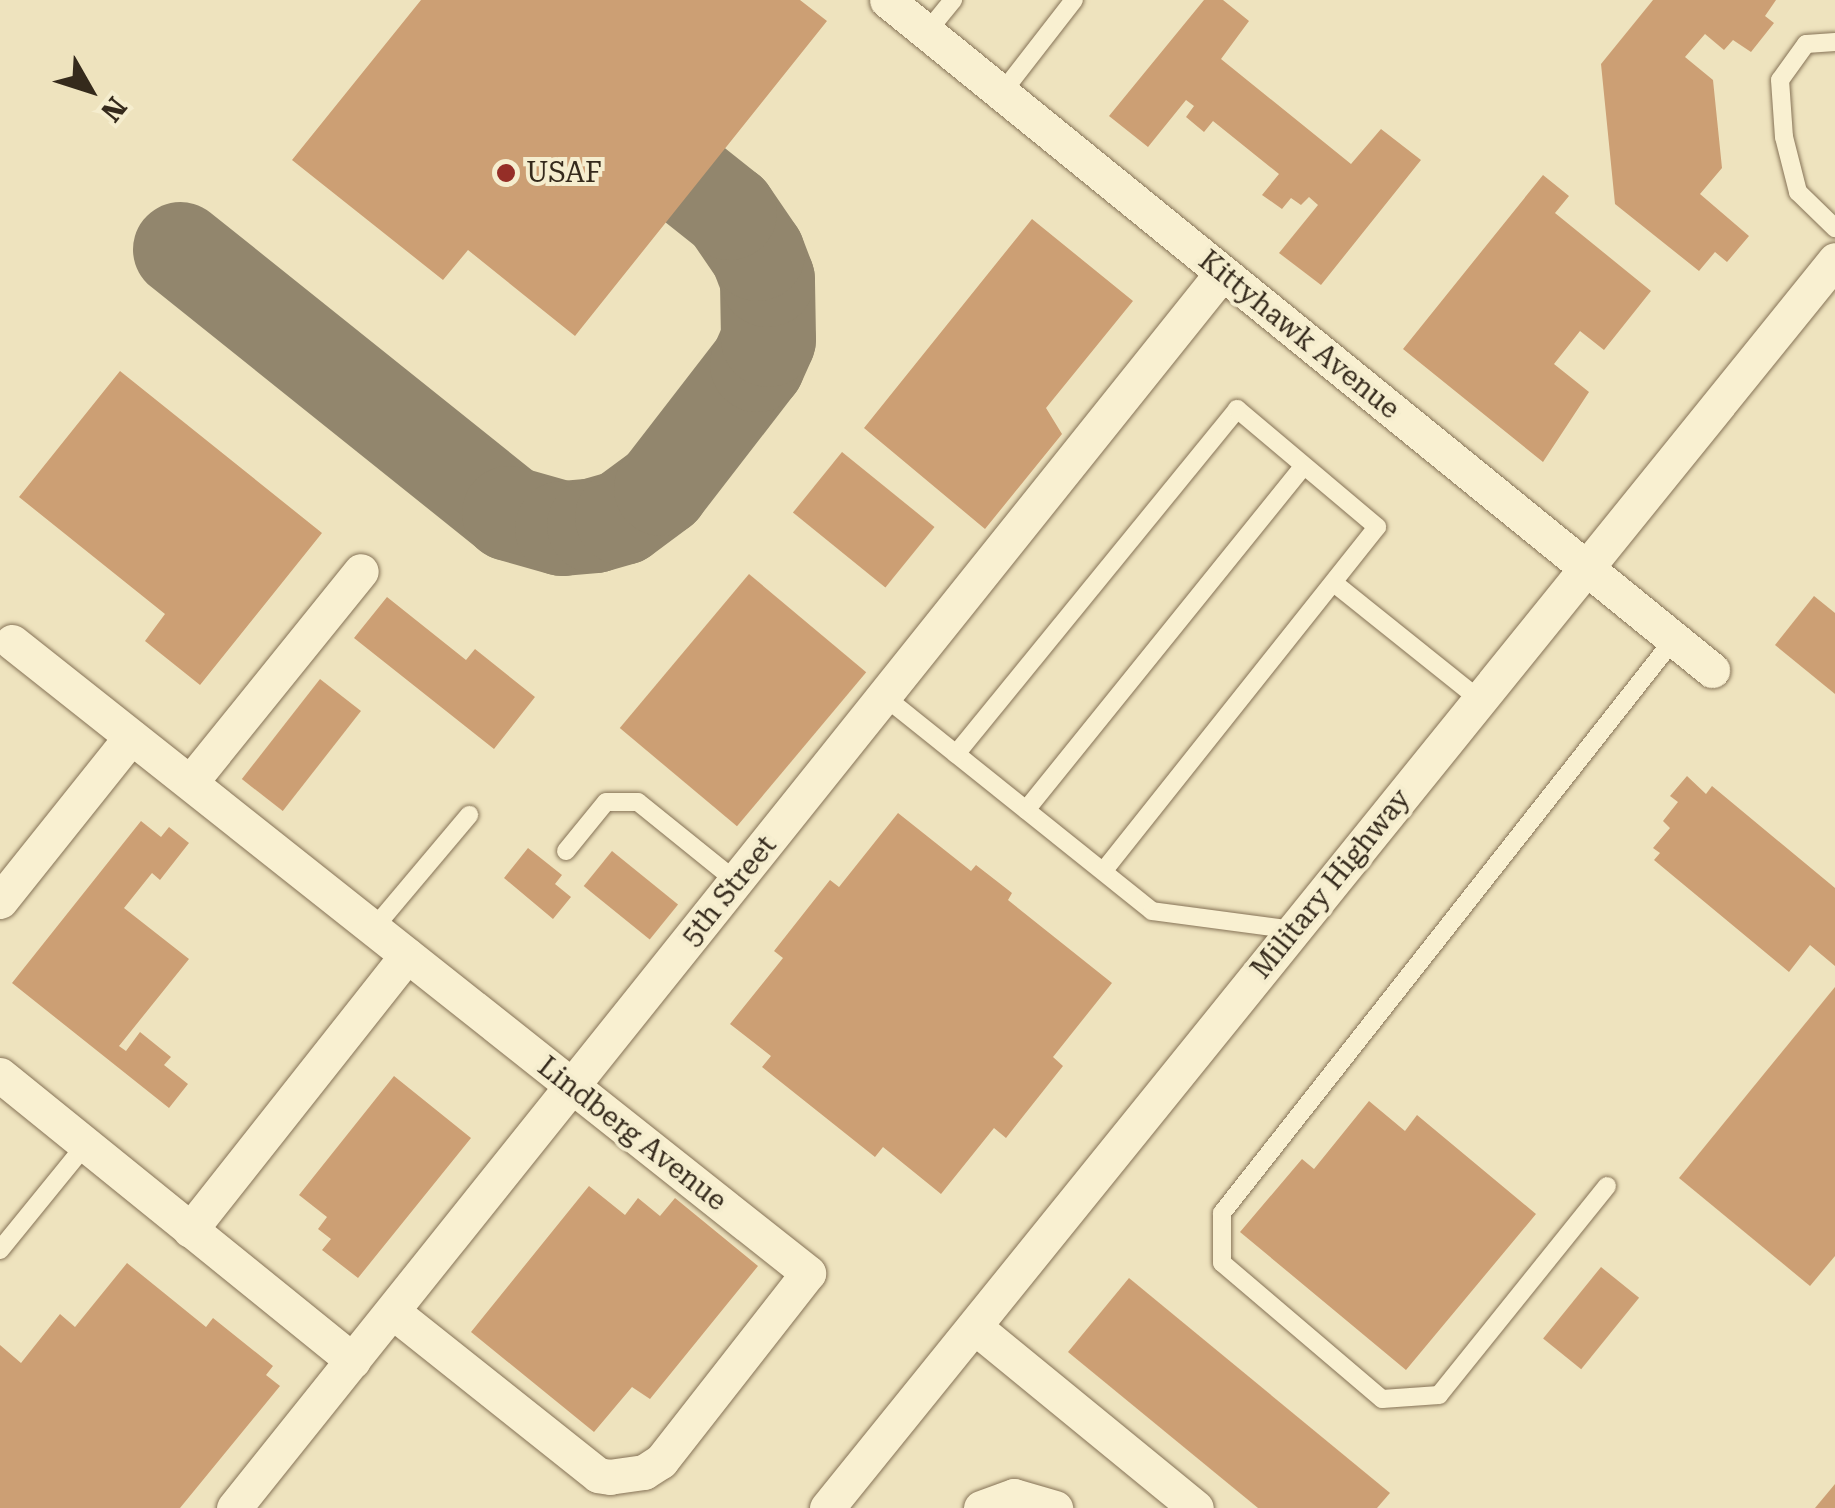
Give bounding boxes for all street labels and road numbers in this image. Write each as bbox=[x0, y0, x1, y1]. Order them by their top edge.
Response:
street label: Kittyhawk Avenue bbox=[1192, 244, 1406, 426]
street label: Military Highway bbox=[1244, 782, 1418, 986]
street label: 5th Street bbox=[675, 829, 783, 953]
street label: Lindberg Avenue bbox=[531, 1050, 733, 1218]

